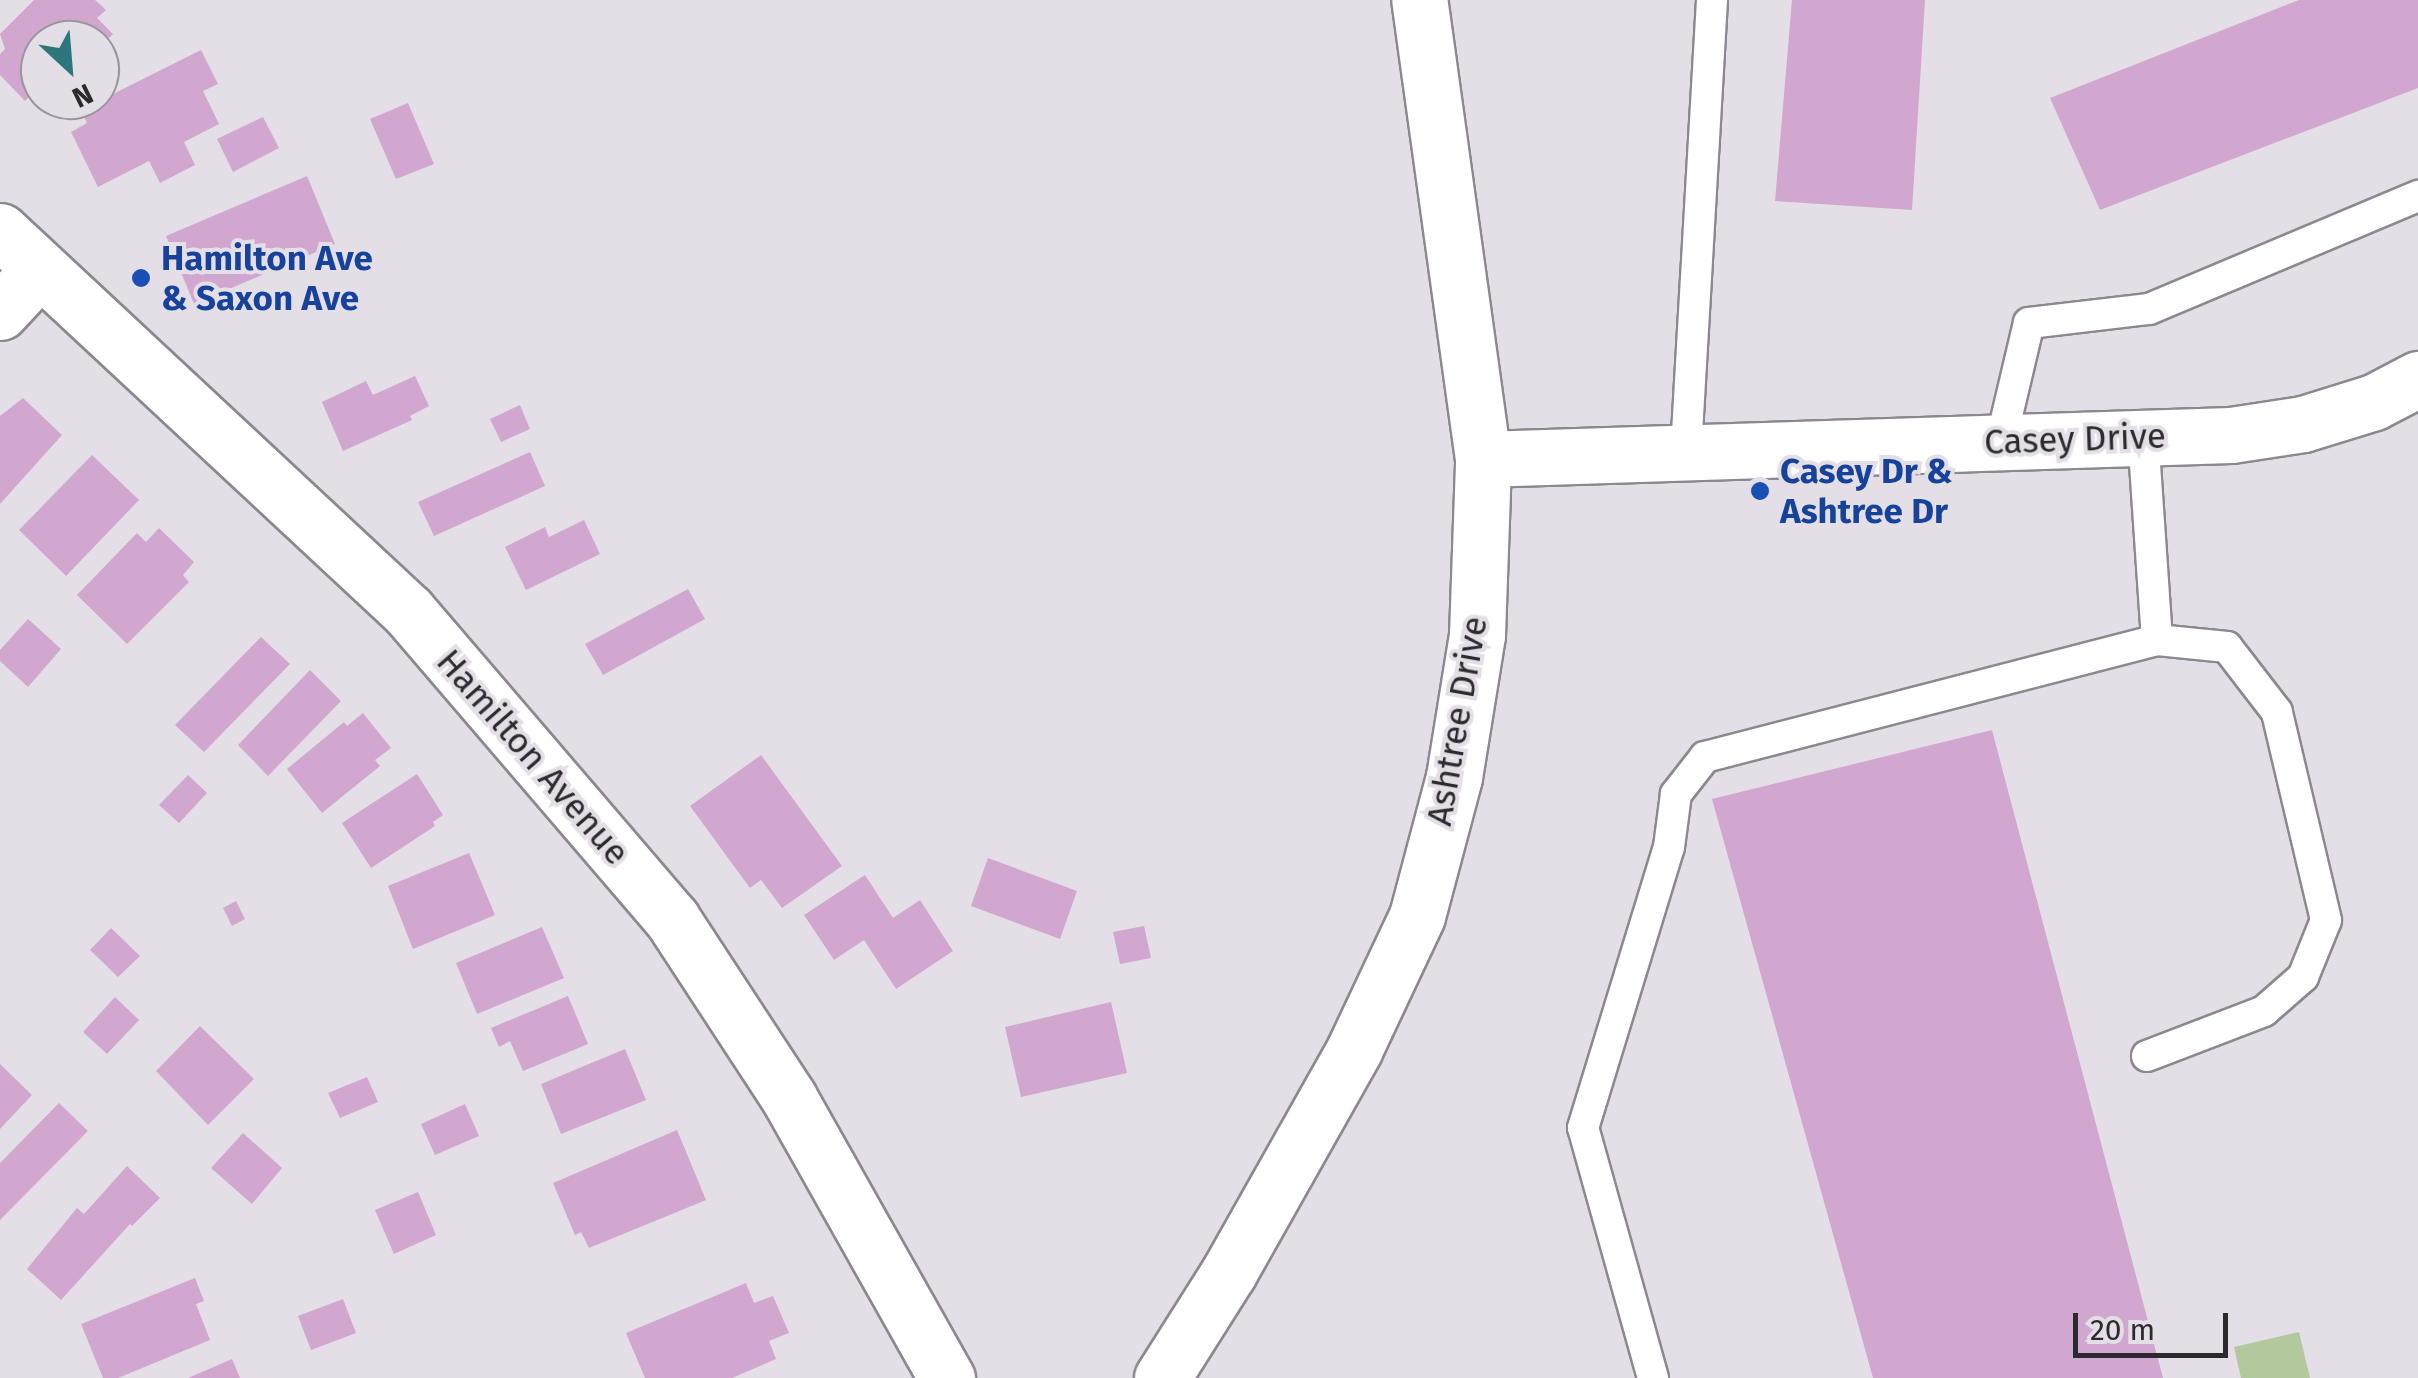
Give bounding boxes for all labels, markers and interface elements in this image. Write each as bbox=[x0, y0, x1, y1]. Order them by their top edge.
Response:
north arrow bbox=[20, 20, 120, 120]
text: N bbox=[67, 77, 98, 115]
place label: Hamilton Ave & Saxon Ave bbox=[161, 237, 373, 319]
marker: Hamilton Ave & Saxon Ave bbox=[130, 267, 152, 289]
street label: Casey Drive bbox=[1983, 415, 2167, 463]
place label: Casey Dr & Ashtree Dr bbox=[1780, 450, 1953, 532]
marker: Casey Dr & Ashtree Dr bbox=[1749, 480, 1771, 502]
street label: Ashtree Drive bbox=[1418, 613, 1496, 829]
street label: Hamilton Avenue bbox=[428, 641, 638, 873]
scale bar bbox=[2078, 1293, 2233, 1355]
text: 20 m bbox=[2090, 1312, 2155, 1348]

